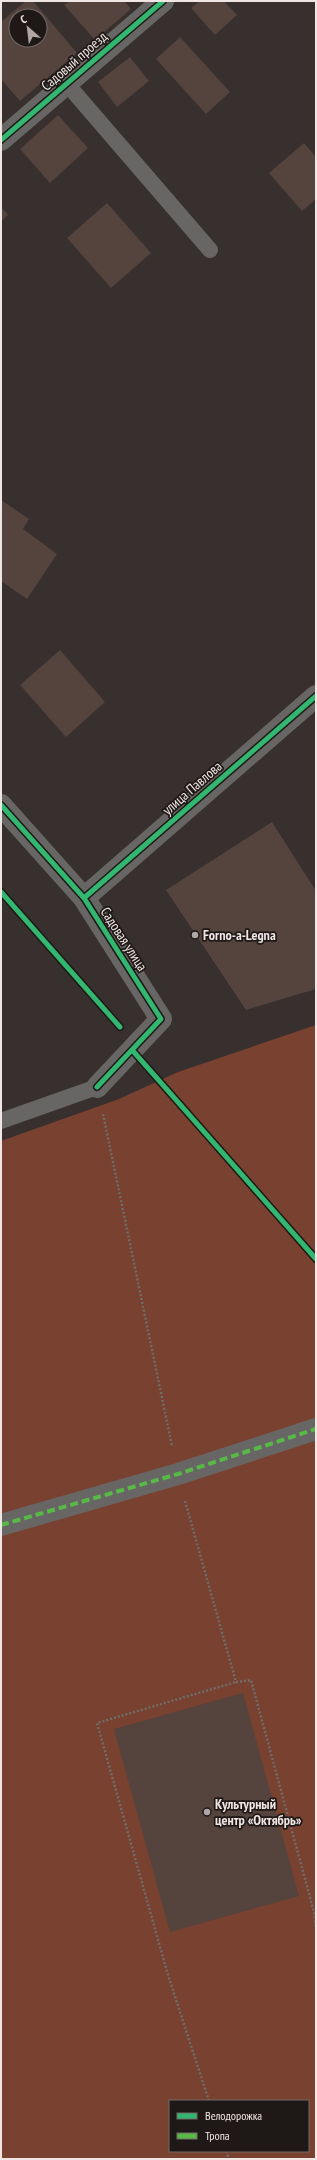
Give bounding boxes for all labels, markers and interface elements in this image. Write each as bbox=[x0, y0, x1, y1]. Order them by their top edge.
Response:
north arrow bbox=[8, 8, 48, 48]
text: С bbox=[18, 12, 29, 27]
street label: Садовый проезд bbox=[37, 27, 111, 95]
street label: улица Павлова bbox=[158, 757, 226, 819]
street label: Садовая улица bbox=[97, 904, 151, 974]
place label: Forno-a-Legna bbox=[203, 926, 276, 944]
marker: Forno-a-Legna bbox=[190, 930, 200, 940]
place label: Культурный центр «Октябрь» bbox=[215, 1795, 302, 1829]
marker: Культурный центр «Октябрь» bbox=[202, 1807, 212, 1817]
legend bbox=[169, 2100, 309, 2152]
text: Велодорожка bbox=[205, 2108, 262, 2123]
text: Тропа bbox=[205, 2128, 230, 2143]

